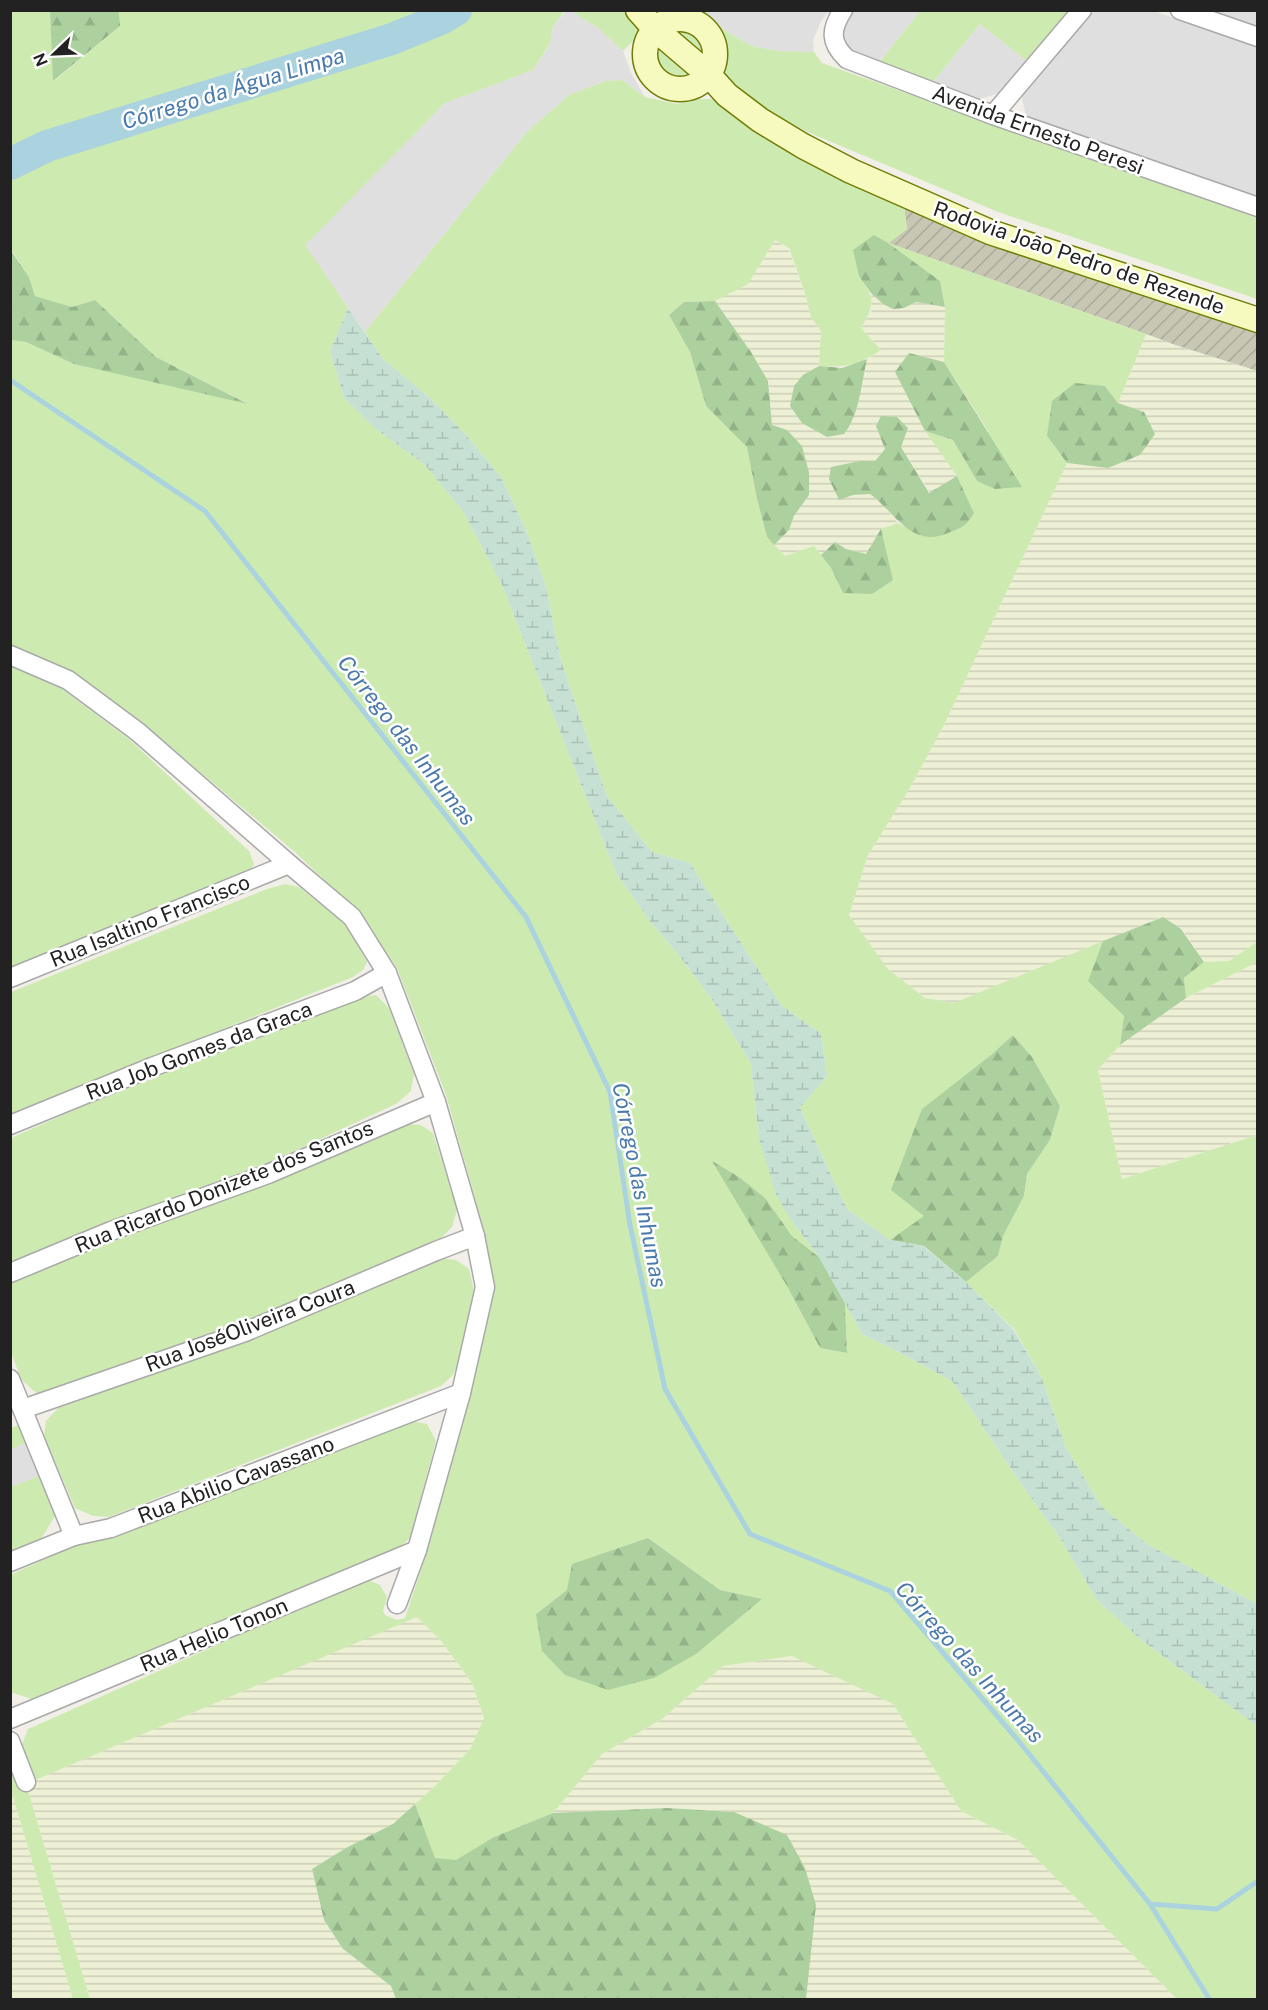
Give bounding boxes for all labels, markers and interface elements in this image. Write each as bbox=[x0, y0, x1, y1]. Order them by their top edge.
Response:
north arrow bbox=[24, 24, 84, 84]
water label: Córrego da Água Limpa bbox=[119, 42, 347, 134]
text: N bbox=[29, 50, 52, 69]
street label: Avenida Ernesto Peresi bbox=[929, 80, 1147, 179]
street label: Rodovia João Pedro de Rezende bbox=[930, 196, 1228, 319]
water label: Córrego das Inhumas bbox=[333, 650, 482, 830]
street label: Rua Isaltino Francisco bbox=[46, 869, 253, 972]
street label: Rua Job Gomes da Graca bbox=[82, 996, 315, 1105]
water label: Córrego das Inhumas bbox=[607, 1080, 673, 1290]
street label: Rua Ricardo Donizete dos Santos bbox=[71, 1115, 377, 1258]
street label: Rua JoséOliveira Coura bbox=[142, 1274, 358, 1377]
street label: Rua Abilio Cavassano bbox=[134, 1431, 338, 1529]
water label: Córrego das Inhumas bbox=[891, 1576, 1050, 1748]
street label: Rua Helio Tonon bbox=[136, 1592, 291, 1677]

